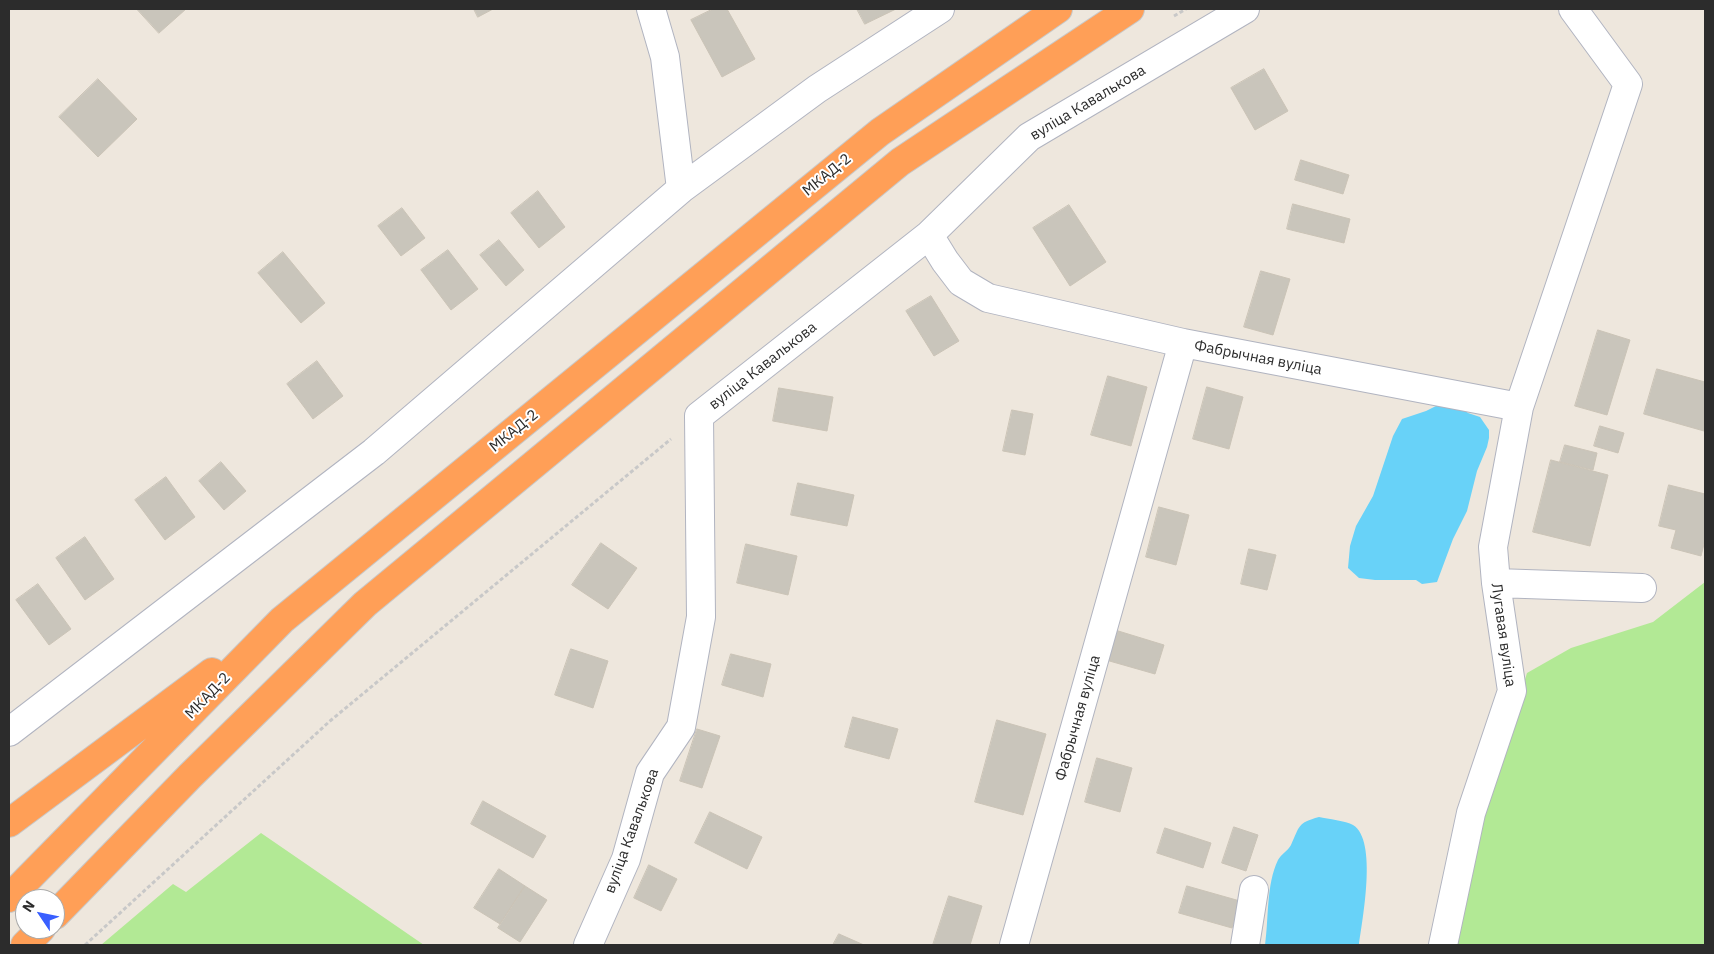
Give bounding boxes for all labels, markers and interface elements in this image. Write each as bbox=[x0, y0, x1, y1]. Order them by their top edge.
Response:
street label: вуліца Кавалькова bbox=[1027, 61, 1149, 145]
street label: МКАД-2 bbox=[799, 150, 855, 200]
street label: вуліца Кавалькова bbox=[706, 318, 820, 414]
street label: Фабрычная вуліца bbox=[1192, 337, 1324, 379]
street label: МКАД-2 bbox=[486, 406, 542, 456]
street label: Лугавая вуліца bbox=[1487, 582, 1519, 688]
street label: Фабрычная вуліца bbox=[1051, 653, 1105, 783]
street label: МКАД-2 bbox=[182, 669, 234, 723]
street label: вуліца Кавалькова bbox=[601, 766, 663, 896]
north arrow bbox=[15, 889, 65, 939]
text: N bbox=[18, 897, 39, 915]

